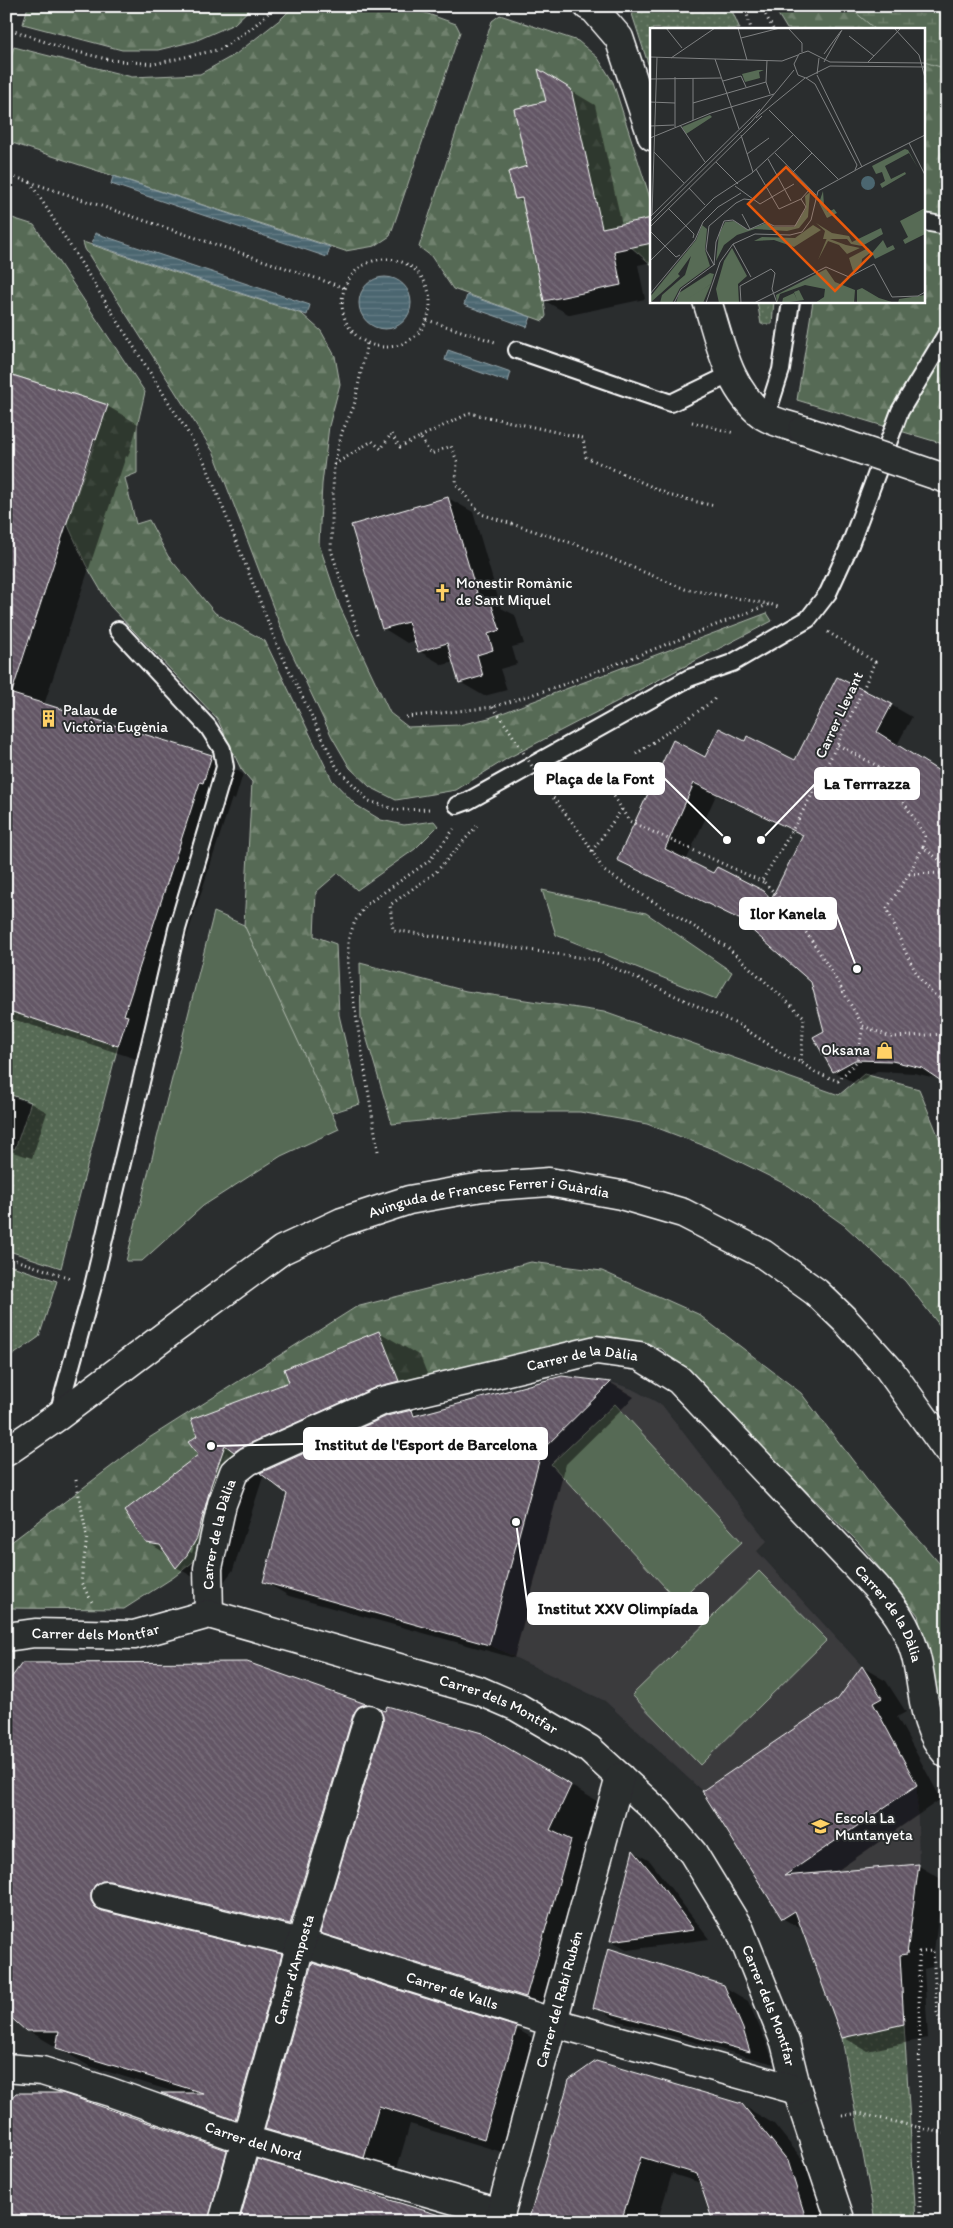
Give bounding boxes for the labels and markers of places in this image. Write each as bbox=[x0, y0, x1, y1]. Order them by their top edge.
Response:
place label: Monestir Romànic de Sant Miquel bbox=[456, 574, 572, 609]
church icon: Monestir Romànic de Sant Miquel bbox=[432, 582, 452, 602]
place label: Palau de Victòria Eugènia bbox=[63, 701, 168, 736]
building icon: Palau de Victòria Eugènia bbox=[39, 709, 59, 729]
callout: Plaça de la Font bbox=[535, 763, 664, 794]
callout: La Terrrazza bbox=[815, 768, 919, 799]
callout: Ilor Kanela bbox=[740, 898, 836, 929]
shop icon: Oksana bbox=[874, 1040, 894, 1060]
place label: Oksana bbox=[821, 1041, 871, 1059]
callout: Institut de l'Esport de Barcelona bbox=[304, 1428, 547, 1459]
callout: Institut XXV Olimpíada bbox=[528, 1593, 708, 1624]
place label: Escola La Muntanyeta bbox=[835, 1809, 913, 1844]
school or university icon: Escola La Muntanyeta bbox=[811, 1817, 831, 1837]

